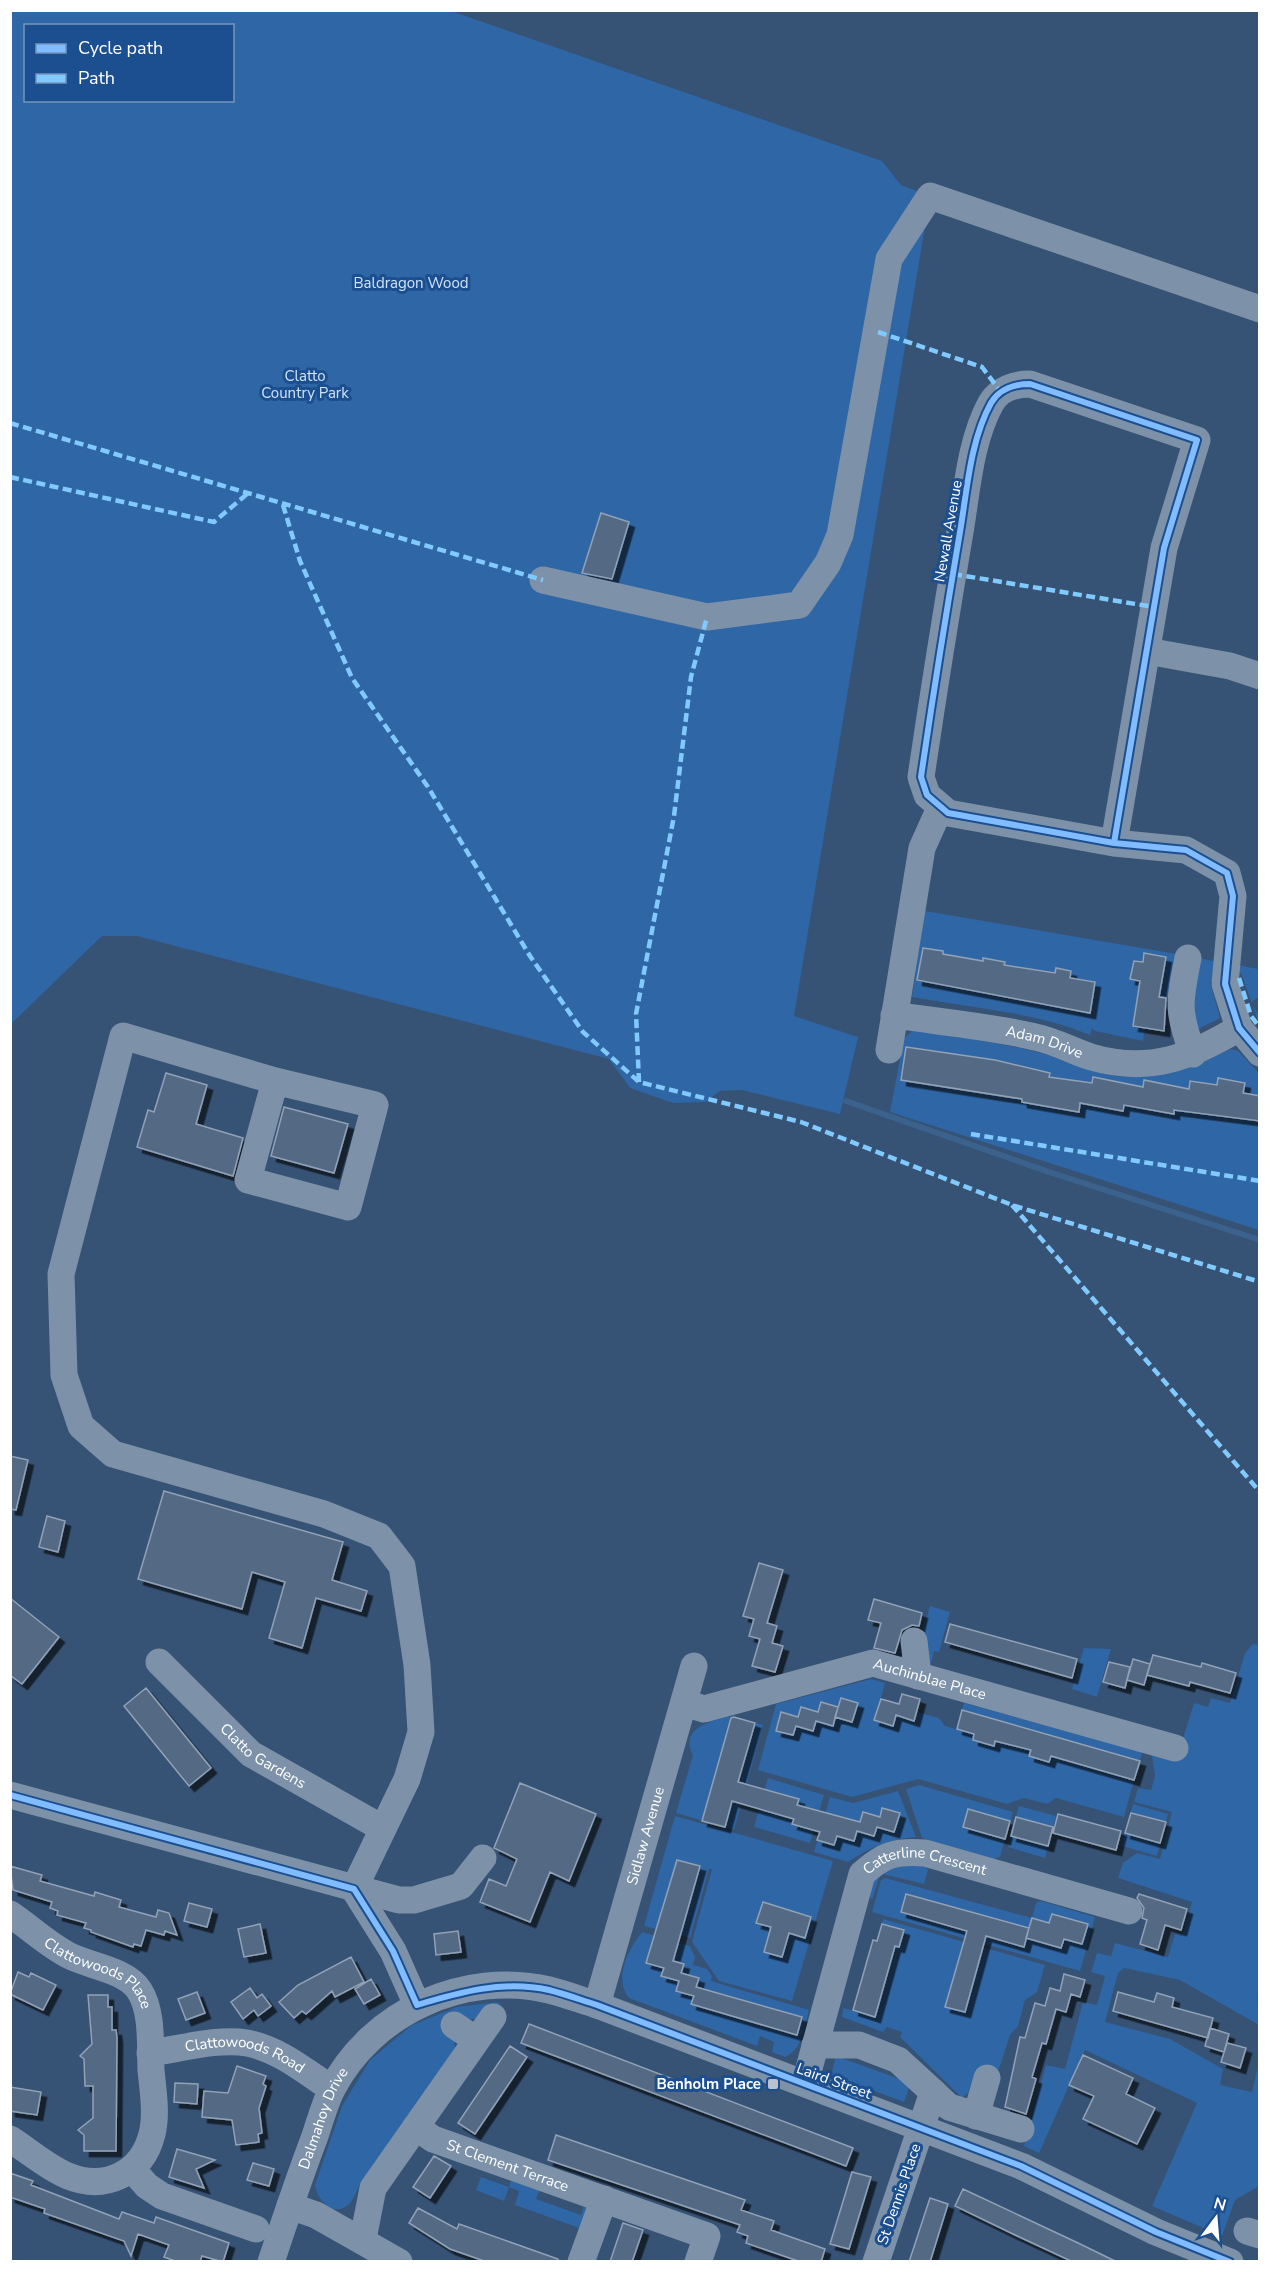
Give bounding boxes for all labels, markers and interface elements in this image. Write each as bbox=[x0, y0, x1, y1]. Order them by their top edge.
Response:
legend bbox=[24, 24, 234, 102]
text: Cycle path bbox=[78, 36, 163, 60]
text: Path bbox=[78, 66, 115, 90]
park label: Baldragon Wood bbox=[353, 273, 469, 293]
park label: Clatto Country Park bbox=[261, 366, 349, 403]
street label: Newall Avenue bbox=[929, 478, 967, 584]
street label: Adam Drive bbox=[1004, 1021, 1086, 1063]
street label: Auchinblae Place bbox=[871, 1654, 989, 1704]
street label: Clatto Gardens bbox=[216, 1719, 310, 1793]
street label: Sidlaw Avenue bbox=[622, 1784, 669, 1887]
text: Catterline Crescent bbox=[859, 1842, 990, 1880]
street label: Catterline Crescent bbox=[862, 1863, 992, 1885]
street label: Clattowoods Place bbox=[40, 1933, 156, 2011]
street label: Clattowoods Road bbox=[183, 2032, 309, 2078]
street label: Laird Street bbox=[794, 2058, 875, 2104]
street label: Dalmahoy Drive bbox=[294, 2063, 353, 2172]
place label: Benholm Place bbox=[657, 2074, 761, 2094]
marker: Benholm Place bbox=[766, 2077, 780, 2091]
street label: St Clement Terrace bbox=[444, 2135, 572, 2196]
street label: St Dennis Place bbox=[872, 2141, 926, 2247]
north arrow bbox=[1186, 2188, 1246, 2248]
text: N bbox=[1211, 2192, 1229, 2217]

